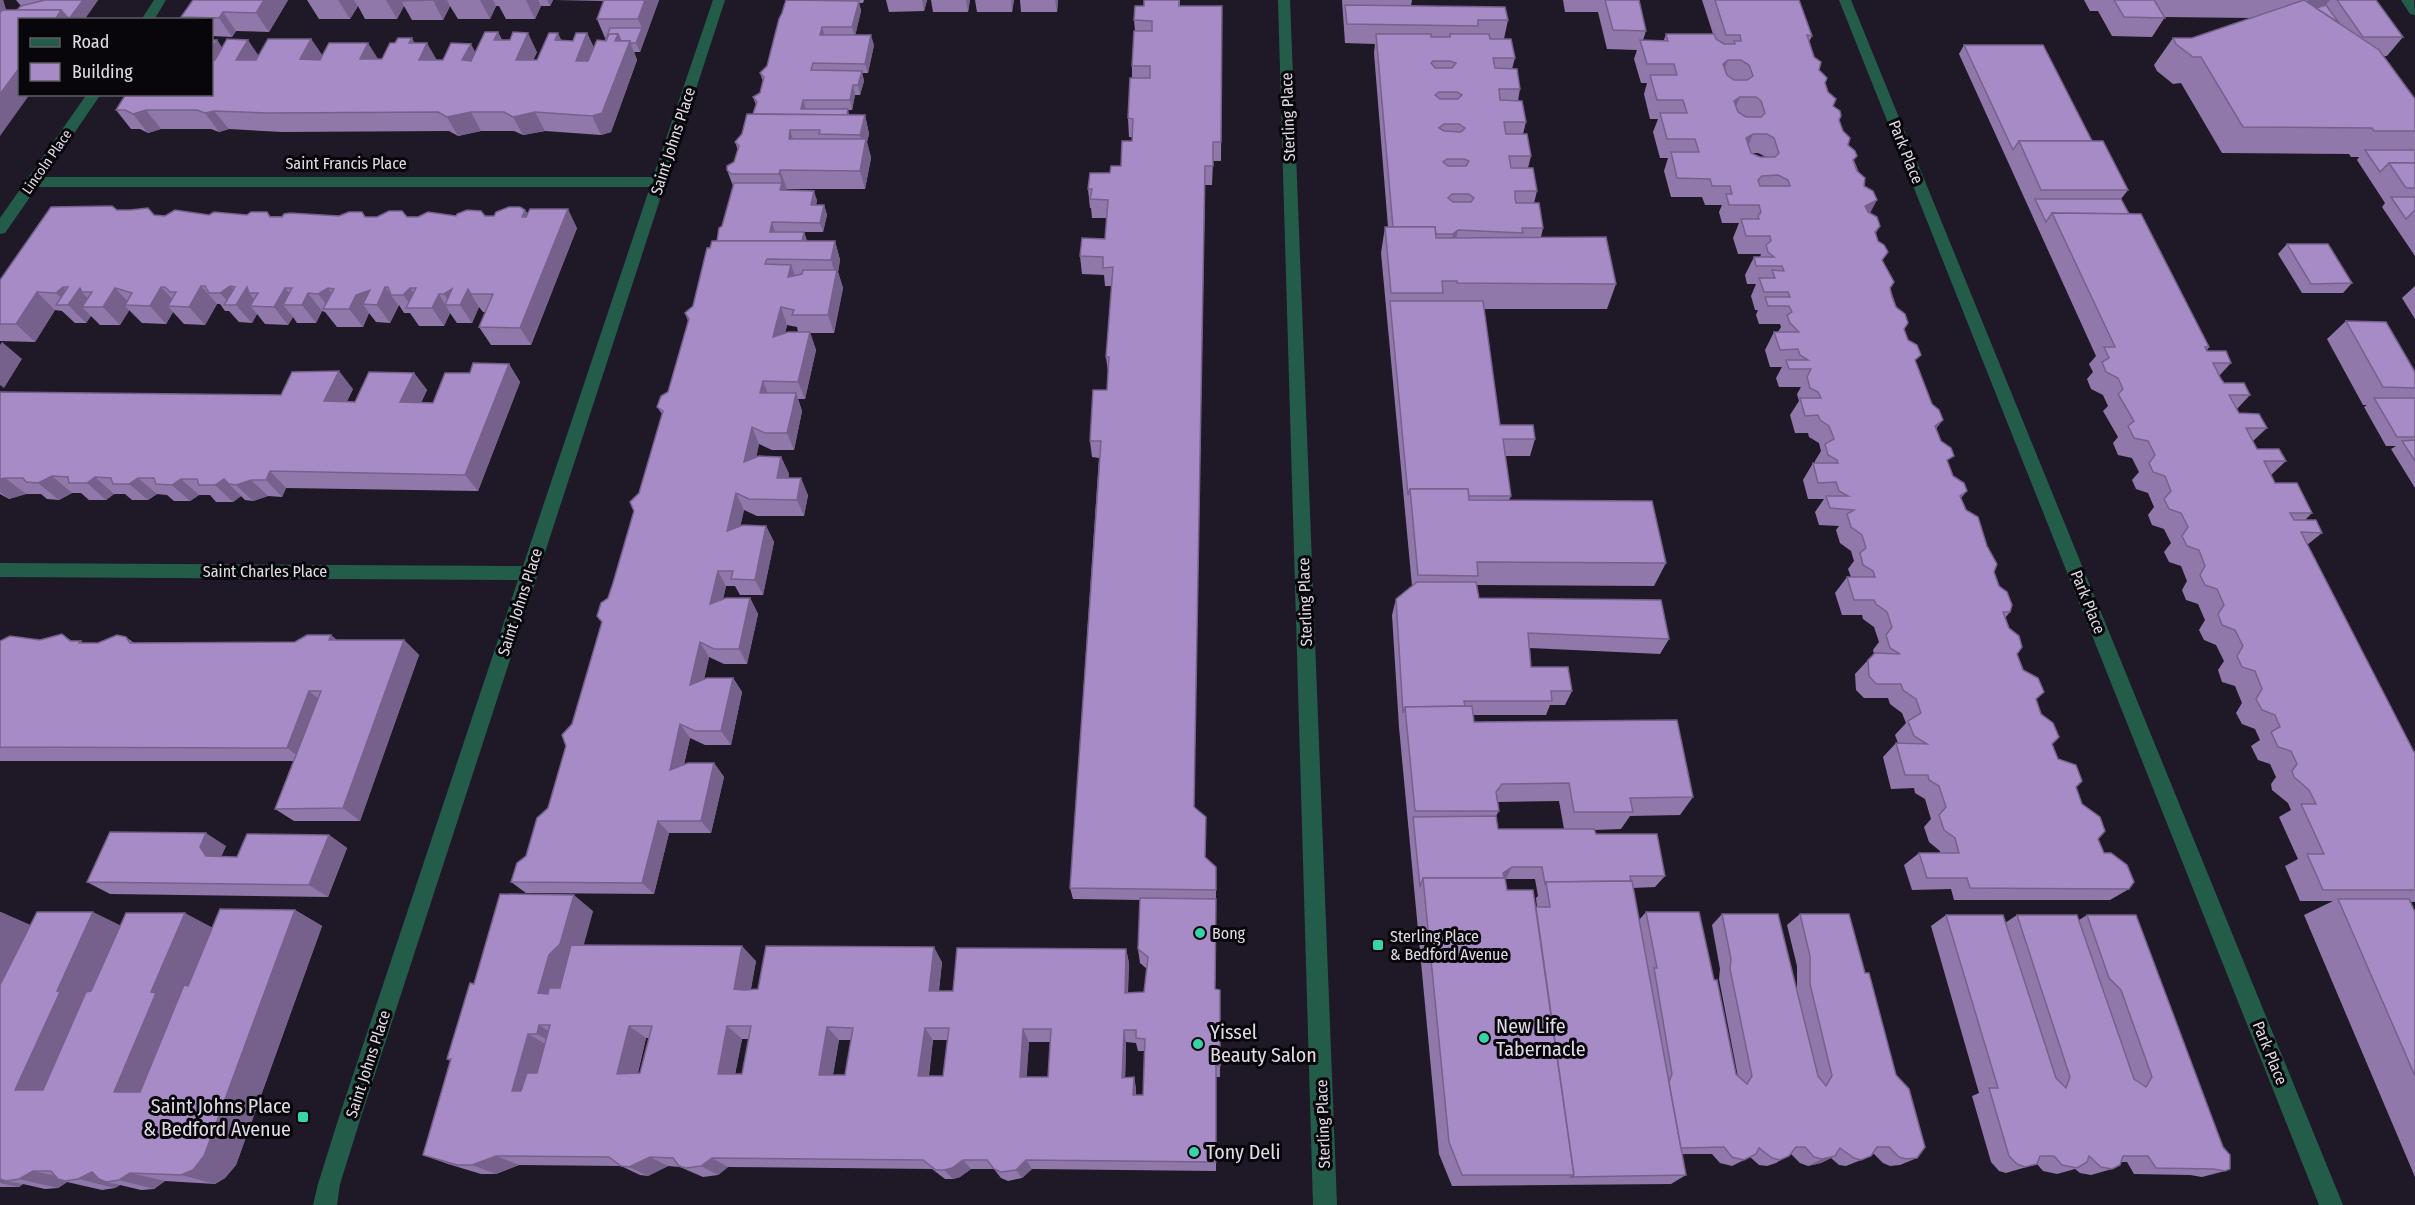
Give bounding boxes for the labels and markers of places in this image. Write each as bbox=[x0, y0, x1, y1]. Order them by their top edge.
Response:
place label: Bong bbox=[1212, 924, 1246, 943]
marker: Bong bbox=[1193, 926, 1207, 940]
place label: Sterling Place & Bedford Avenue bbox=[1390, 927, 1508, 964]
marker: Sterling Place & Bedford Avenue bbox=[1371, 938, 1385, 952]
place label: New Life Tabernacle bbox=[1496, 1014, 1586, 1061]
place label: Yissel Beauty Salon bbox=[1210, 1020, 1317, 1067]
marker: New Life Tabernacle bbox=[1477, 1031, 1491, 1045]
marker: Yissel Beauty Salon bbox=[1191, 1037, 1205, 1051]
place label: Saint Johns Place & Bedford Avenue bbox=[143, 1094, 291, 1141]
marker: Saint Johns Place & Bedford Avenue bbox=[296, 1110, 310, 1124]
place label: Tony Deli bbox=[1206, 1140, 1281, 1164]
marker: Tony Deli bbox=[1187, 1145, 1201, 1159]

